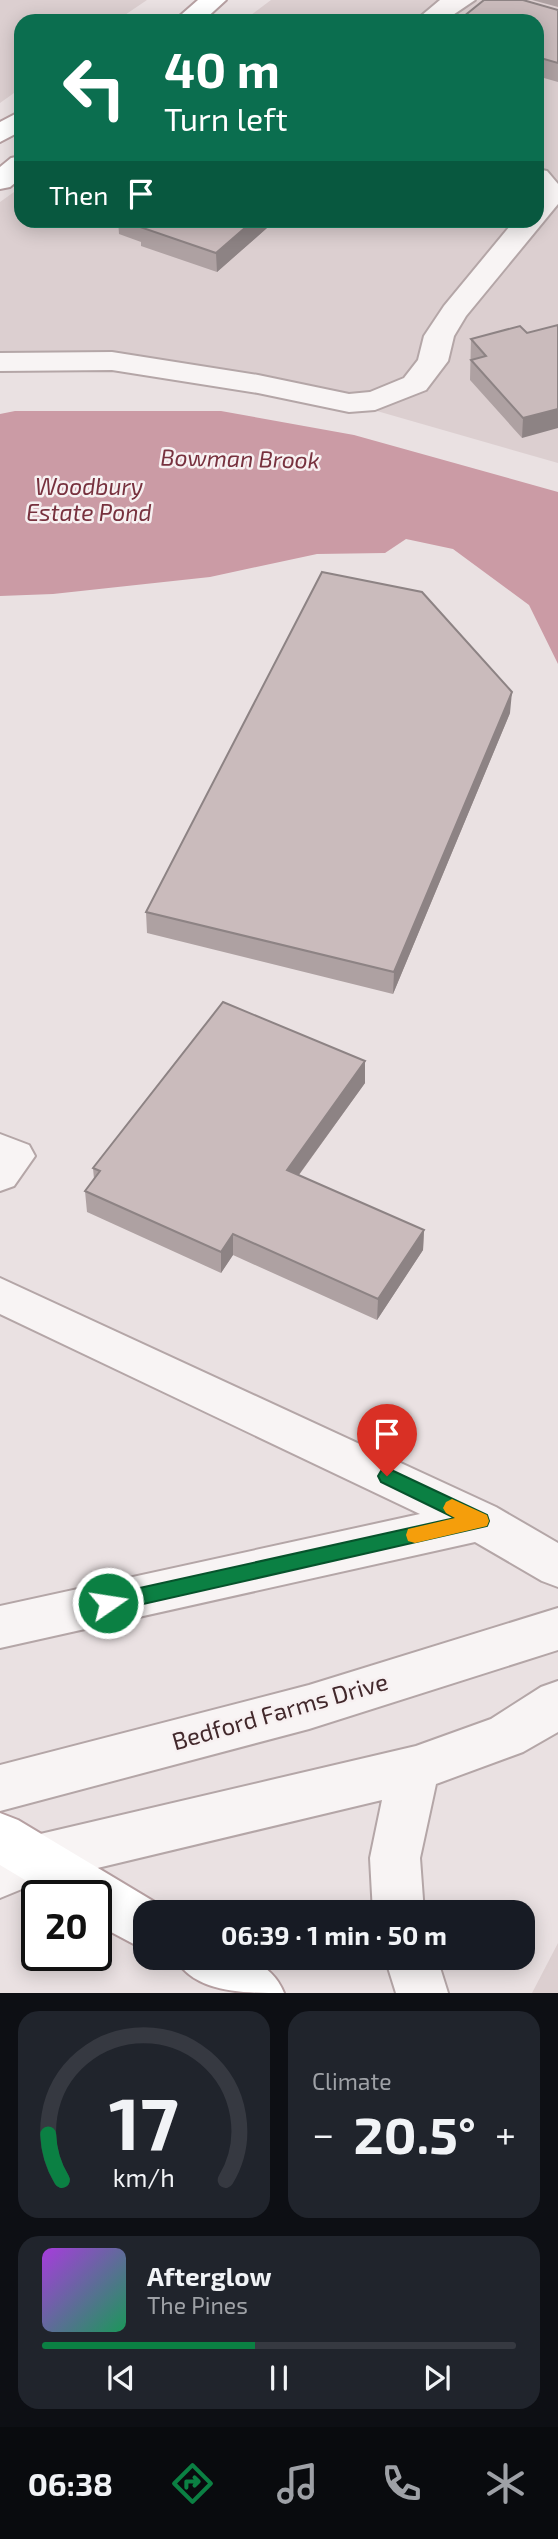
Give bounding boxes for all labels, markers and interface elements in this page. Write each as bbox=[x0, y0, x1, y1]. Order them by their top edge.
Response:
text: 40 m bbox=[164, 39, 280, 98]
icon: left bbox=[49, 42, 140, 133]
text: Turn left bbox=[164, 99, 288, 137]
icon: arrive bbox=[122, 175, 160, 213]
text: Then bbox=[49, 179, 108, 210]
water label: Bowman Brook bbox=[160, 443, 320, 473]
water label: Woodbury Estate Pond bbox=[26, 472, 152, 526]
pin bbox=[357, 1404, 417, 1476]
icon: arrive bbox=[368, 1415, 406, 1453]
position arrow bbox=[71, 1566, 145, 1640]
street label: Bedford Farms Drive bbox=[168, 1666, 391, 1755]
speed limit sign: 20 bbox=[21, 1880, 112, 1971]
text: 06:39 · 1 min · 50 m bbox=[221, 1919, 447, 1950]
text: Climate bbox=[312, 2067, 392, 2095]
text: 17 bbox=[109, 2078, 179, 2166]
text: 20.5° bbox=[353, 2102, 476, 2164]
text: − bbox=[312, 2110, 334, 2156]
text: + bbox=[495, 2110, 516, 2156]
text: km/h bbox=[113, 2162, 175, 2192]
text: Afterglow bbox=[147, 2260, 272, 2291]
text: The Pines bbox=[147, 2291, 248, 2319]
icon: previous bbox=[102, 2359, 140, 2397]
icon: pause bbox=[260, 2359, 298, 2397]
icon: next bbox=[418, 2359, 456, 2397]
icon: directions bbox=[168, 2459, 217, 2508]
icon: music bbox=[273, 2459, 322, 2508]
icon: phone bbox=[377, 2459, 426, 2508]
icon: climate bbox=[481, 2459, 530, 2508]
text: 06:38 bbox=[28, 2464, 113, 2502]

